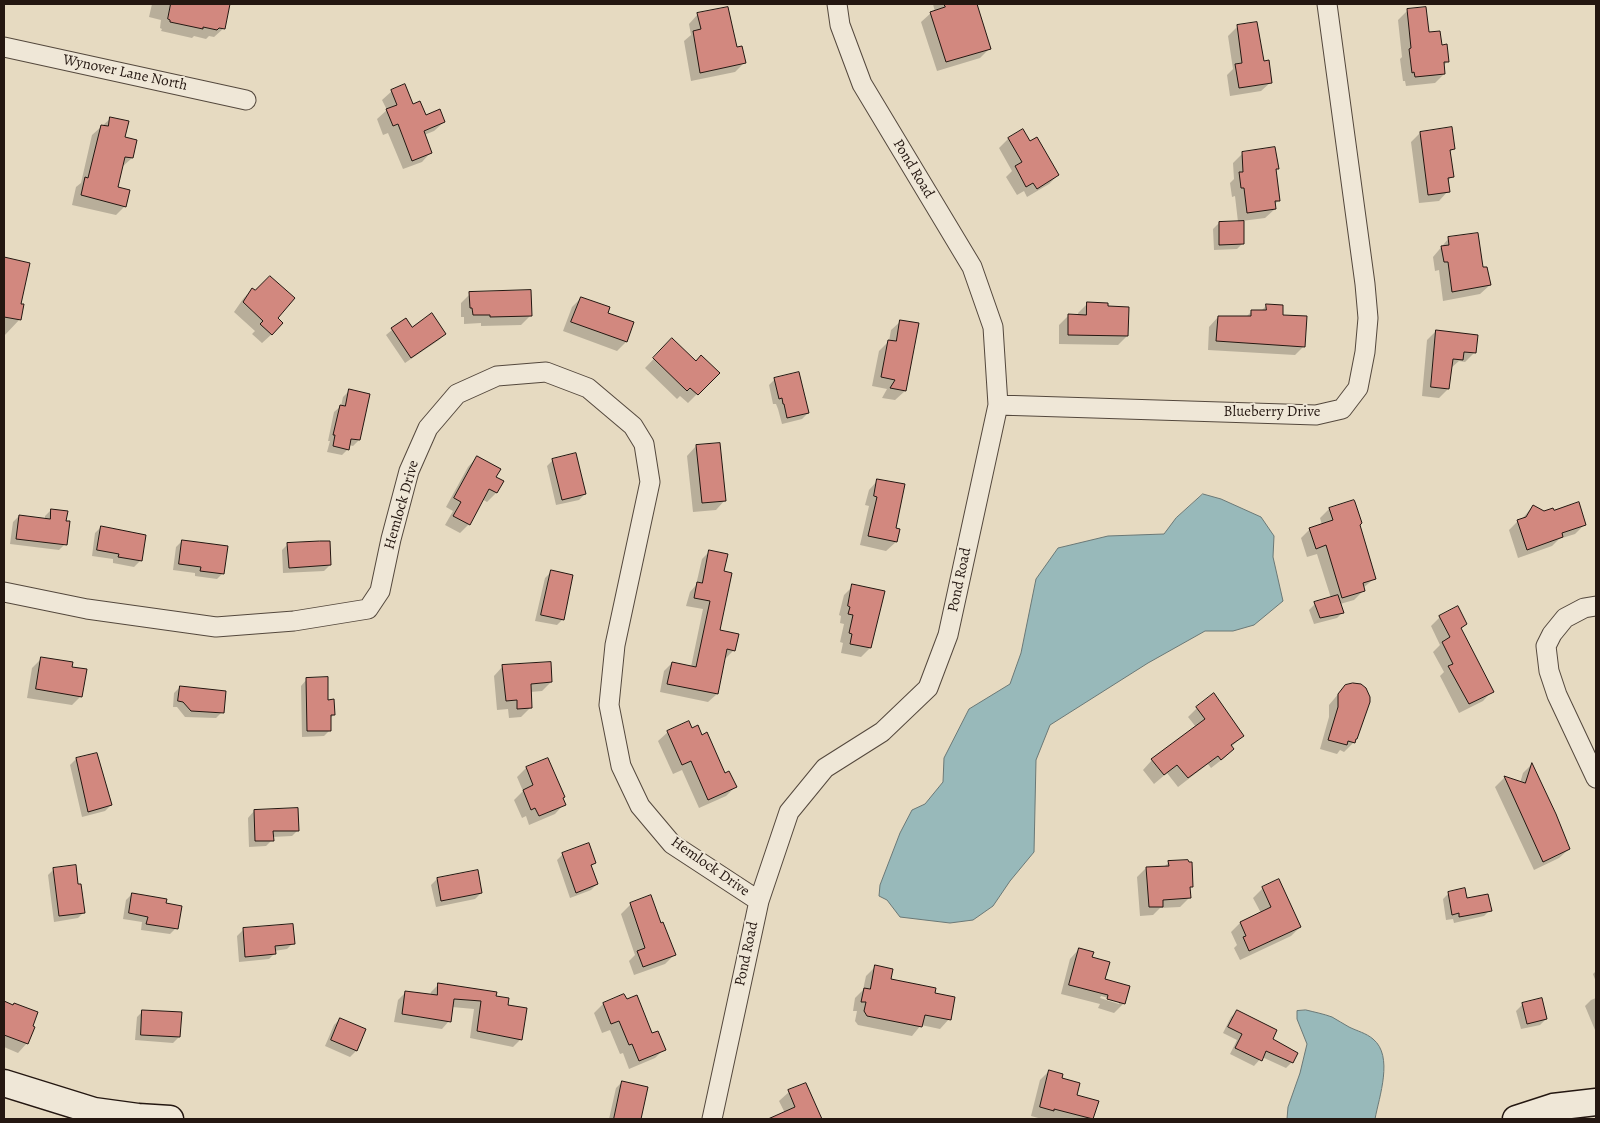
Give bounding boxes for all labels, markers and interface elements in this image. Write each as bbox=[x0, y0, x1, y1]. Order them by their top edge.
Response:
street label: Wynover Lane North bbox=[61, 51, 189, 95]
street label: Pond Road bbox=[888, 136, 938, 202]
street label: Blueberry Drive bbox=[1224, 403, 1320, 421]
street label: Hemlock Drive bbox=[381, 458, 423, 552]
street label: Pond Road bbox=[944, 546, 976, 614]
street label: Hemlock Drive bbox=[667, 833, 753, 901]
street label: Pond Road bbox=[731, 920, 763, 988]

